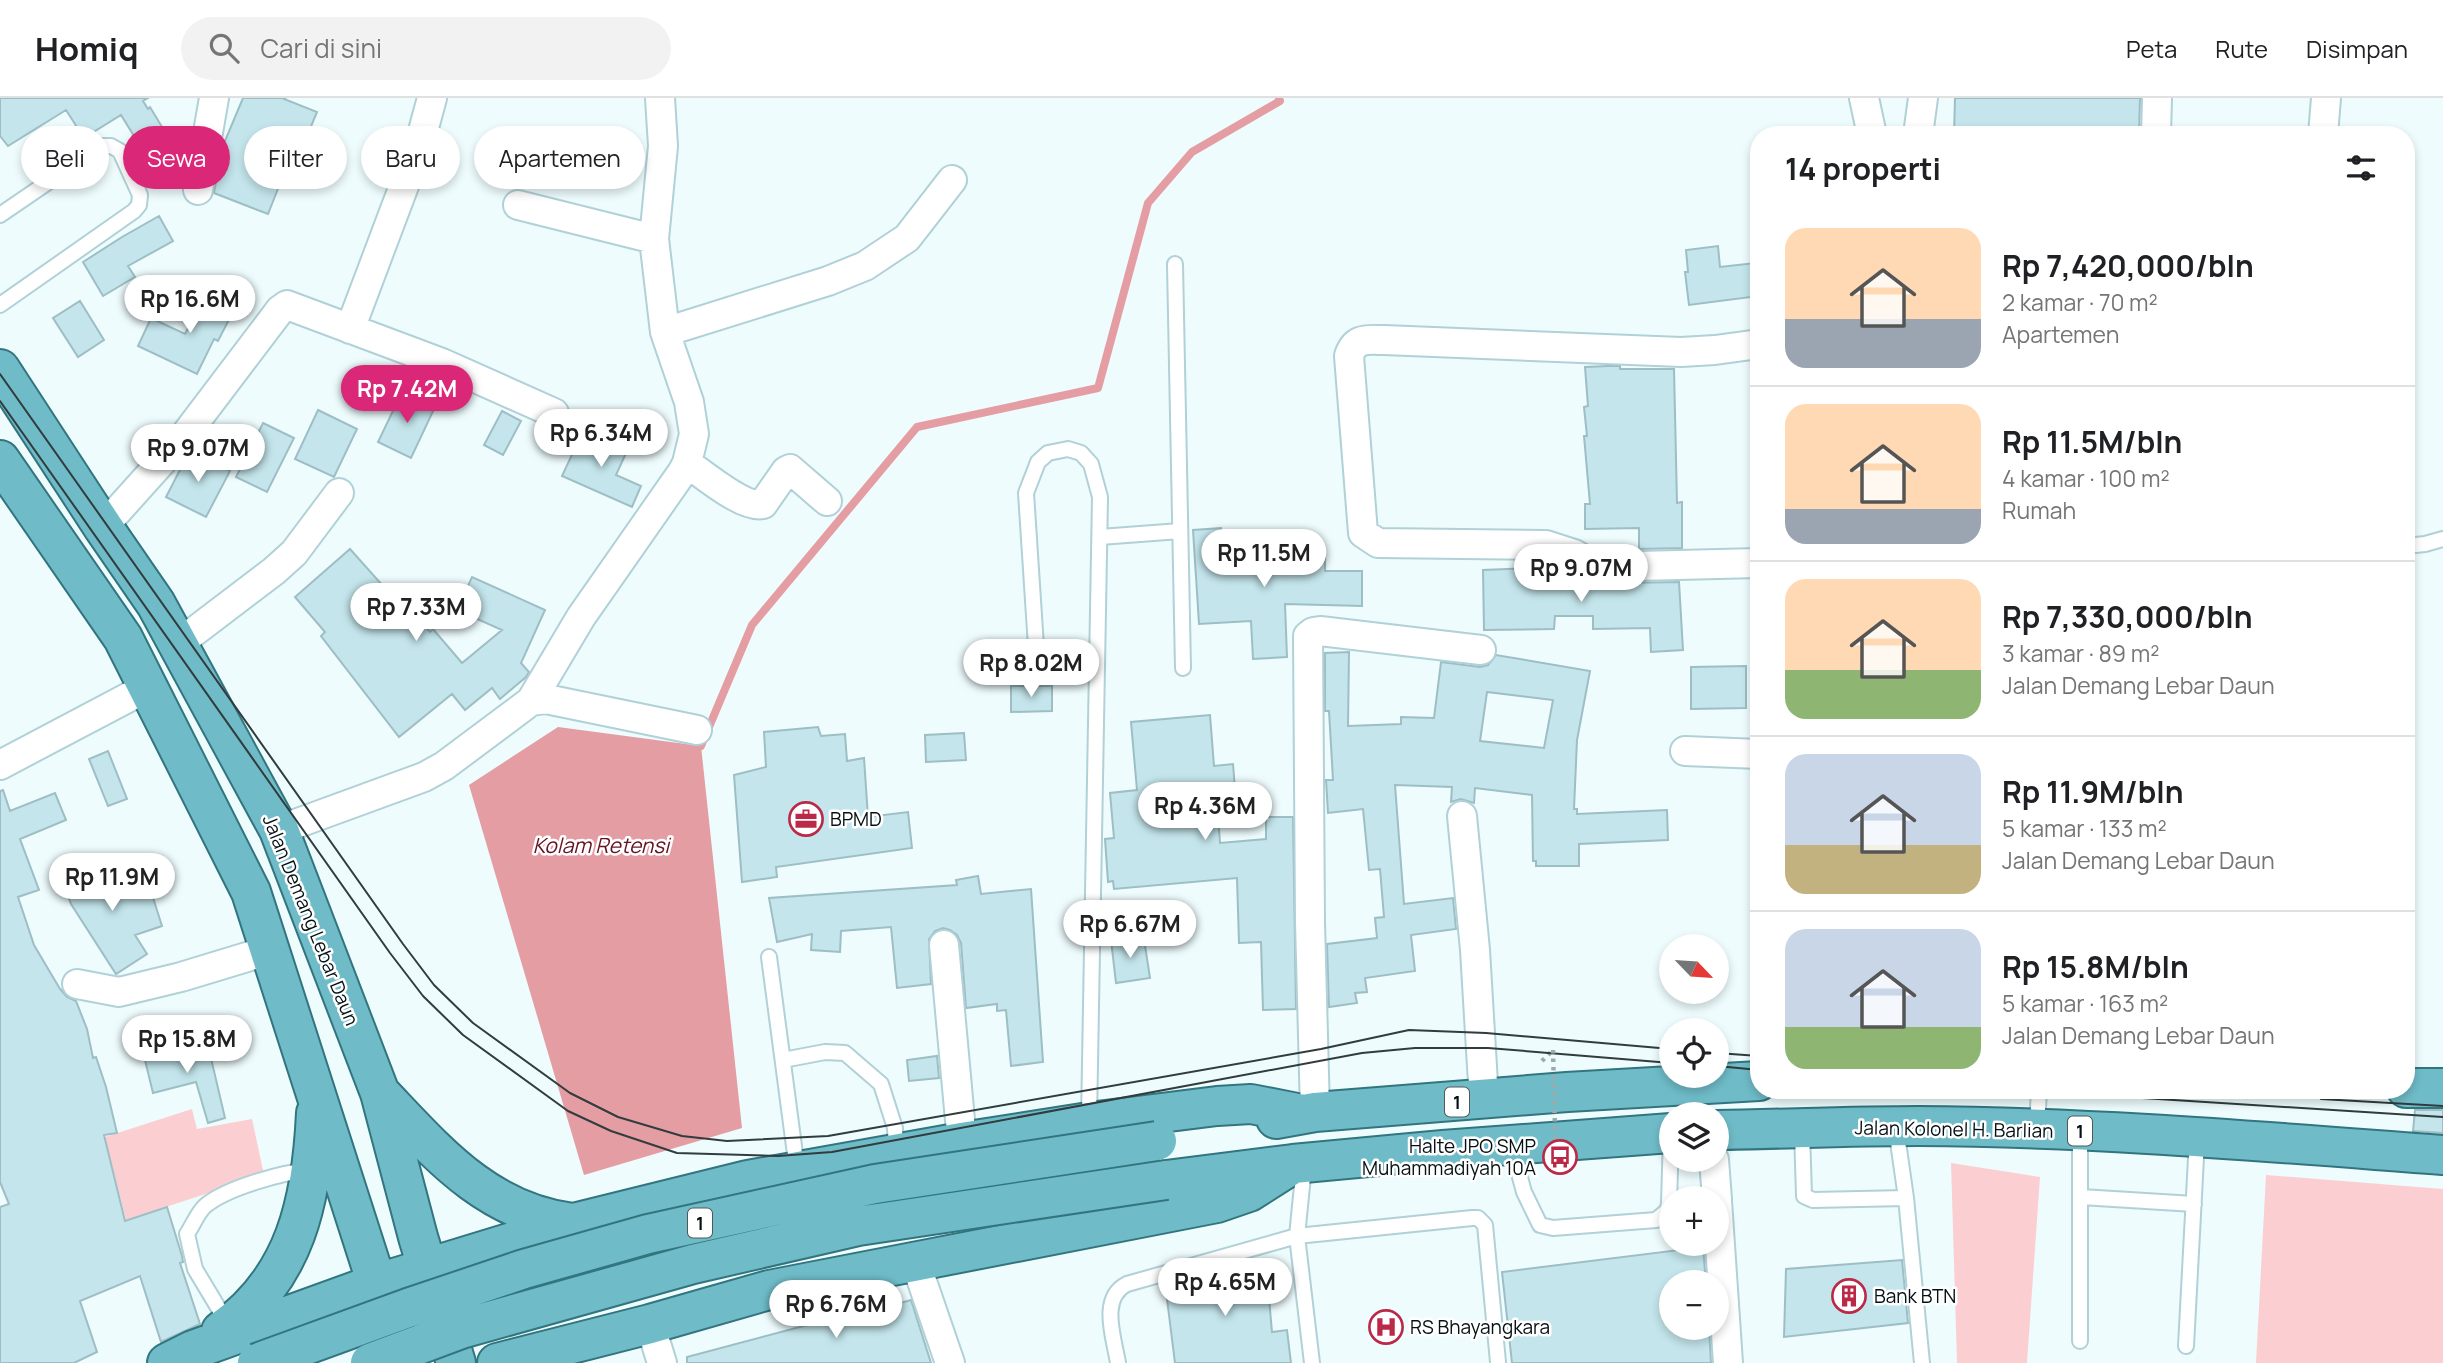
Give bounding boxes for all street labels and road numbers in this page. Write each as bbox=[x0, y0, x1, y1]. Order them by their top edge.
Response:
street label: Jalan Demang Lebar Daun bbox=[257, 811, 365, 1029]
road number: 1 bbox=[1445, 1087, 1469, 1116]
street label: Jalan Kolonel H. Barlian bbox=[1854, 1114, 2054, 1144]
road number: 1 bbox=[2068, 1116, 2092, 1146]
road number: 1 bbox=[688, 1208, 712, 1238]

